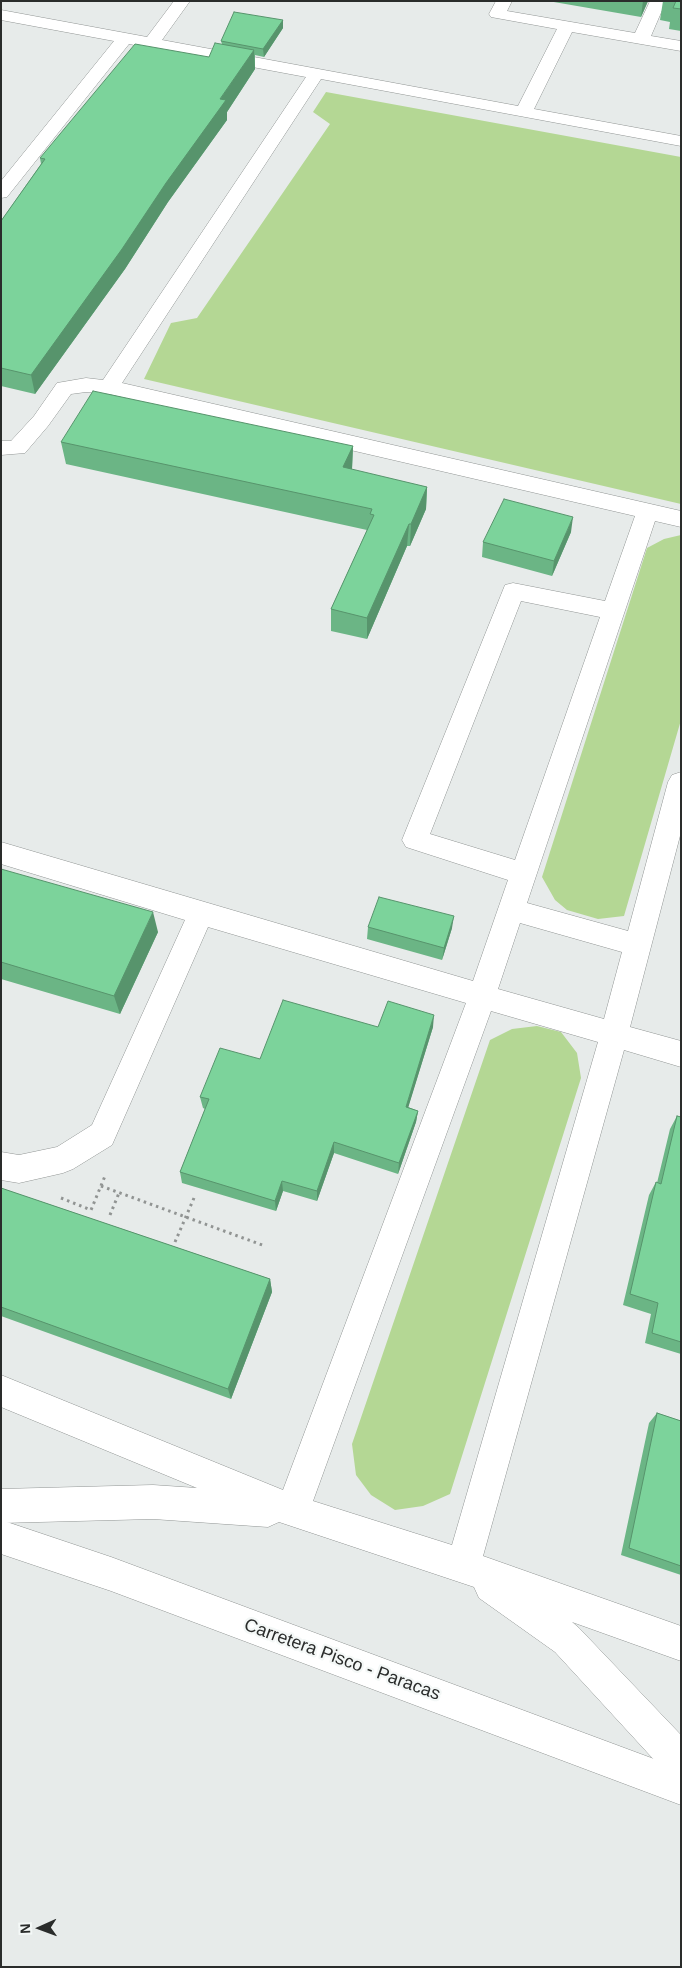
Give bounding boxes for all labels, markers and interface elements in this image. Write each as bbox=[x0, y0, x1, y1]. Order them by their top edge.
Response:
street label: Carretera Pisco - Paracas bbox=[241, 1614, 443, 1706]
north arrow bbox=[15, 1903, 65, 1953]
text: N bbox=[17, 1923, 33, 1934]

